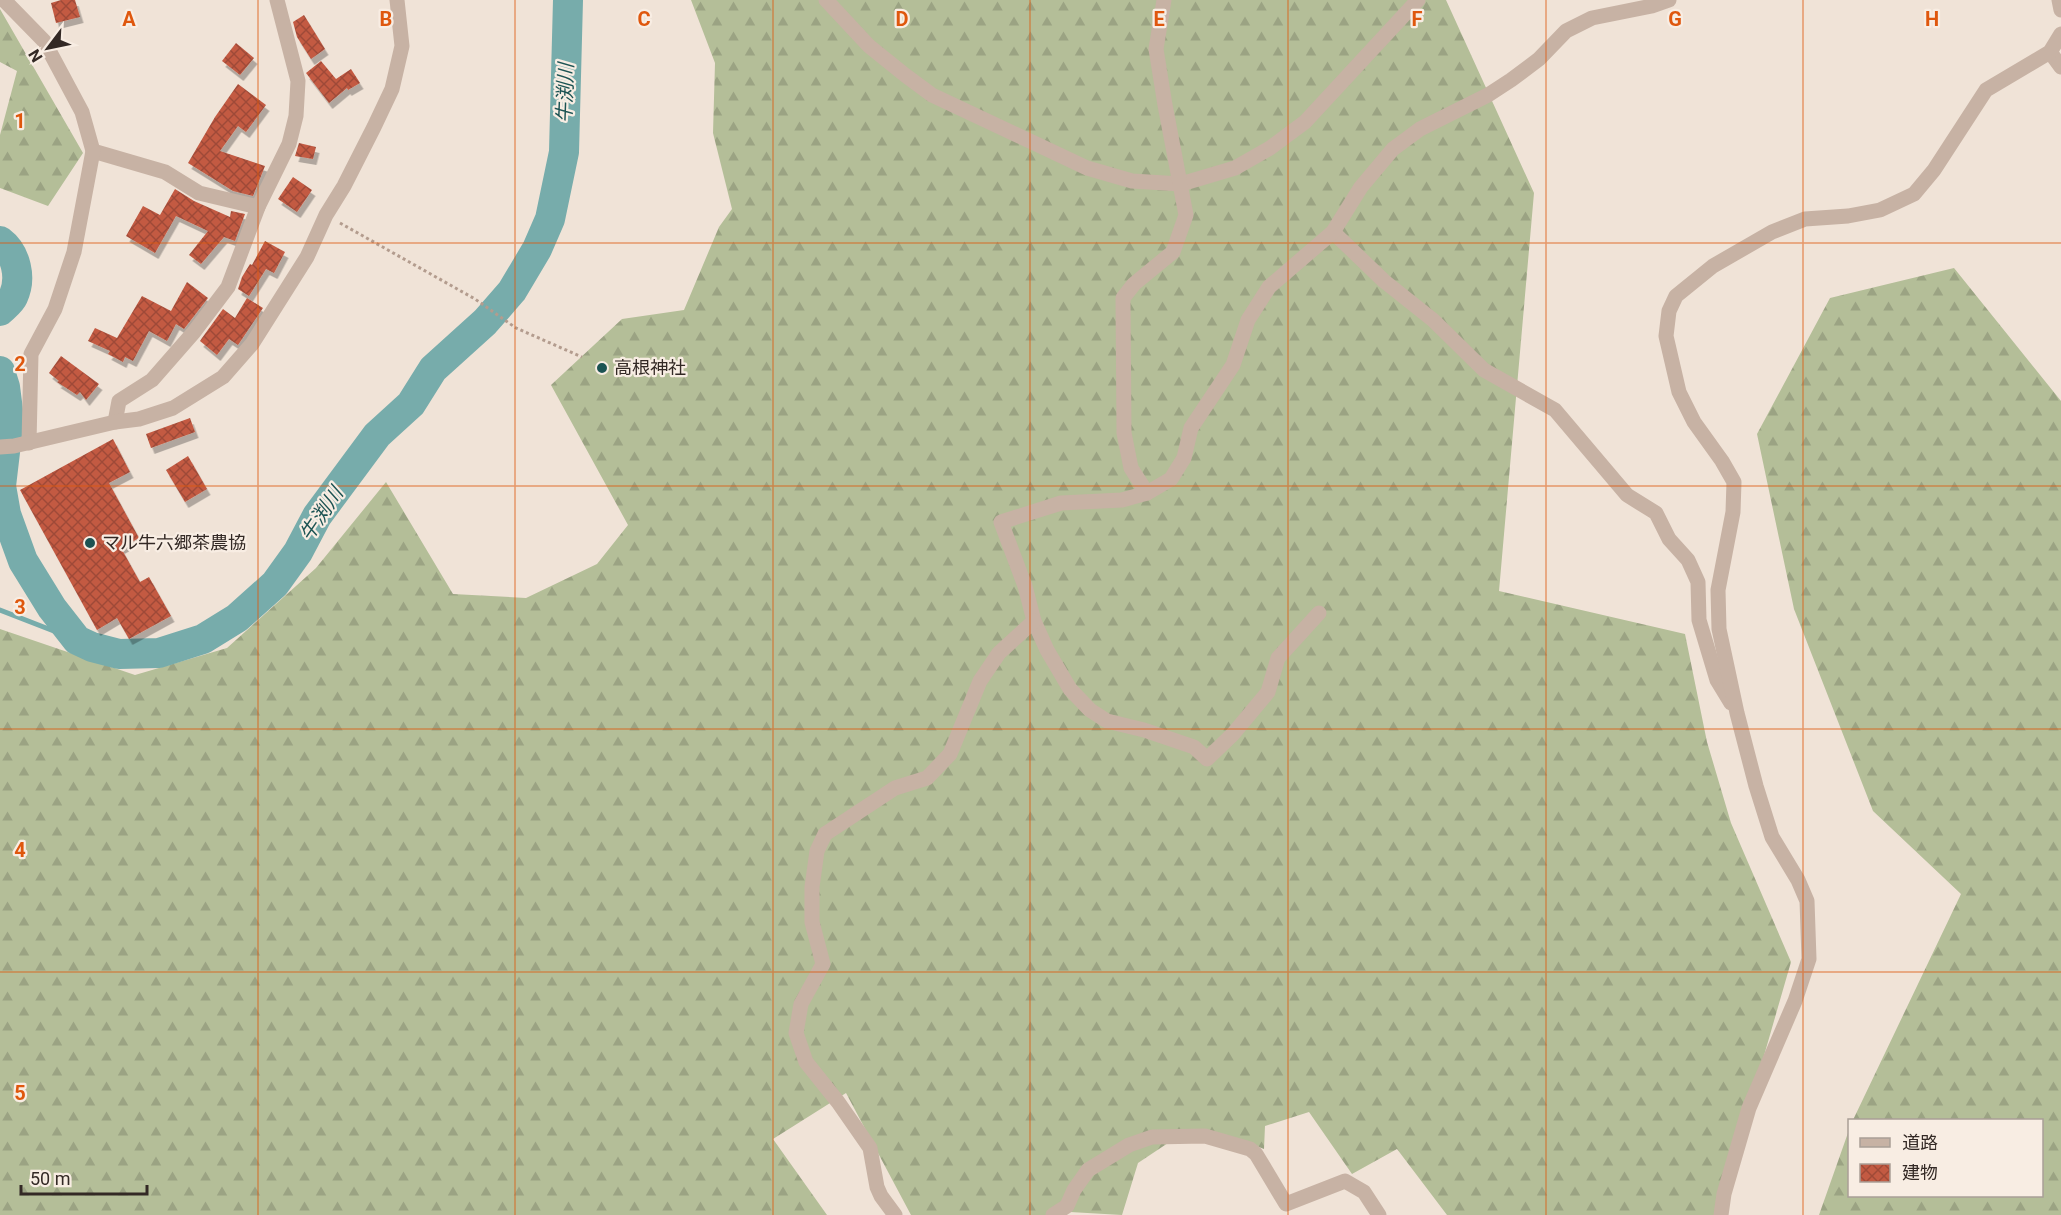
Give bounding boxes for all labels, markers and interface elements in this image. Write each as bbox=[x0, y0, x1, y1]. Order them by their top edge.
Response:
text: A bbox=[122, 7, 136, 31]
text: B bbox=[380, 7, 392, 31]
text: C bbox=[637, 7, 651, 31]
text: D bbox=[896, 7, 909, 31]
text: E bbox=[1153, 7, 1165, 31]
text: F bbox=[1412, 7, 1423, 31]
text: G bbox=[1668, 7, 1682, 31]
text: H bbox=[1925, 7, 1939, 31]
north arrow bbox=[18, 18, 78, 78]
text: N bbox=[25, 46, 47, 66]
water label: 牛渕川 bbox=[552, 61, 578, 123]
text: 1 bbox=[14, 109, 26, 133]
text: 2 bbox=[14, 352, 26, 376]
place label: 高根神社 bbox=[614, 357, 686, 378]
marker: 高根神社 bbox=[595, 361, 609, 375]
water label: 牛渕川 bbox=[294, 481, 349, 546]
place label: マル牛六郷茶農協 bbox=[102, 532, 246, 553]
marker: マル牛六郷茶農協 bbox=[83, 536, 97, 550]
text: 3 bbox=[14, 595, 26, 619]
text: 4 bbox=[14, 838, 26, 862]
text: 5 bbox=[14, 1081, 26, 1105]
legend bbox=[1848, 1119, 2043, 1197]
text: 道路 bbox=[1902, 1132, 1938, 1153]
scale bar bbox=[21, 1158, 147, 1196]
text: 建物 bbox=[1902, 1162, 1938, 1183]
text: 50 m bbox=[30, 1168, 70, 1189]

